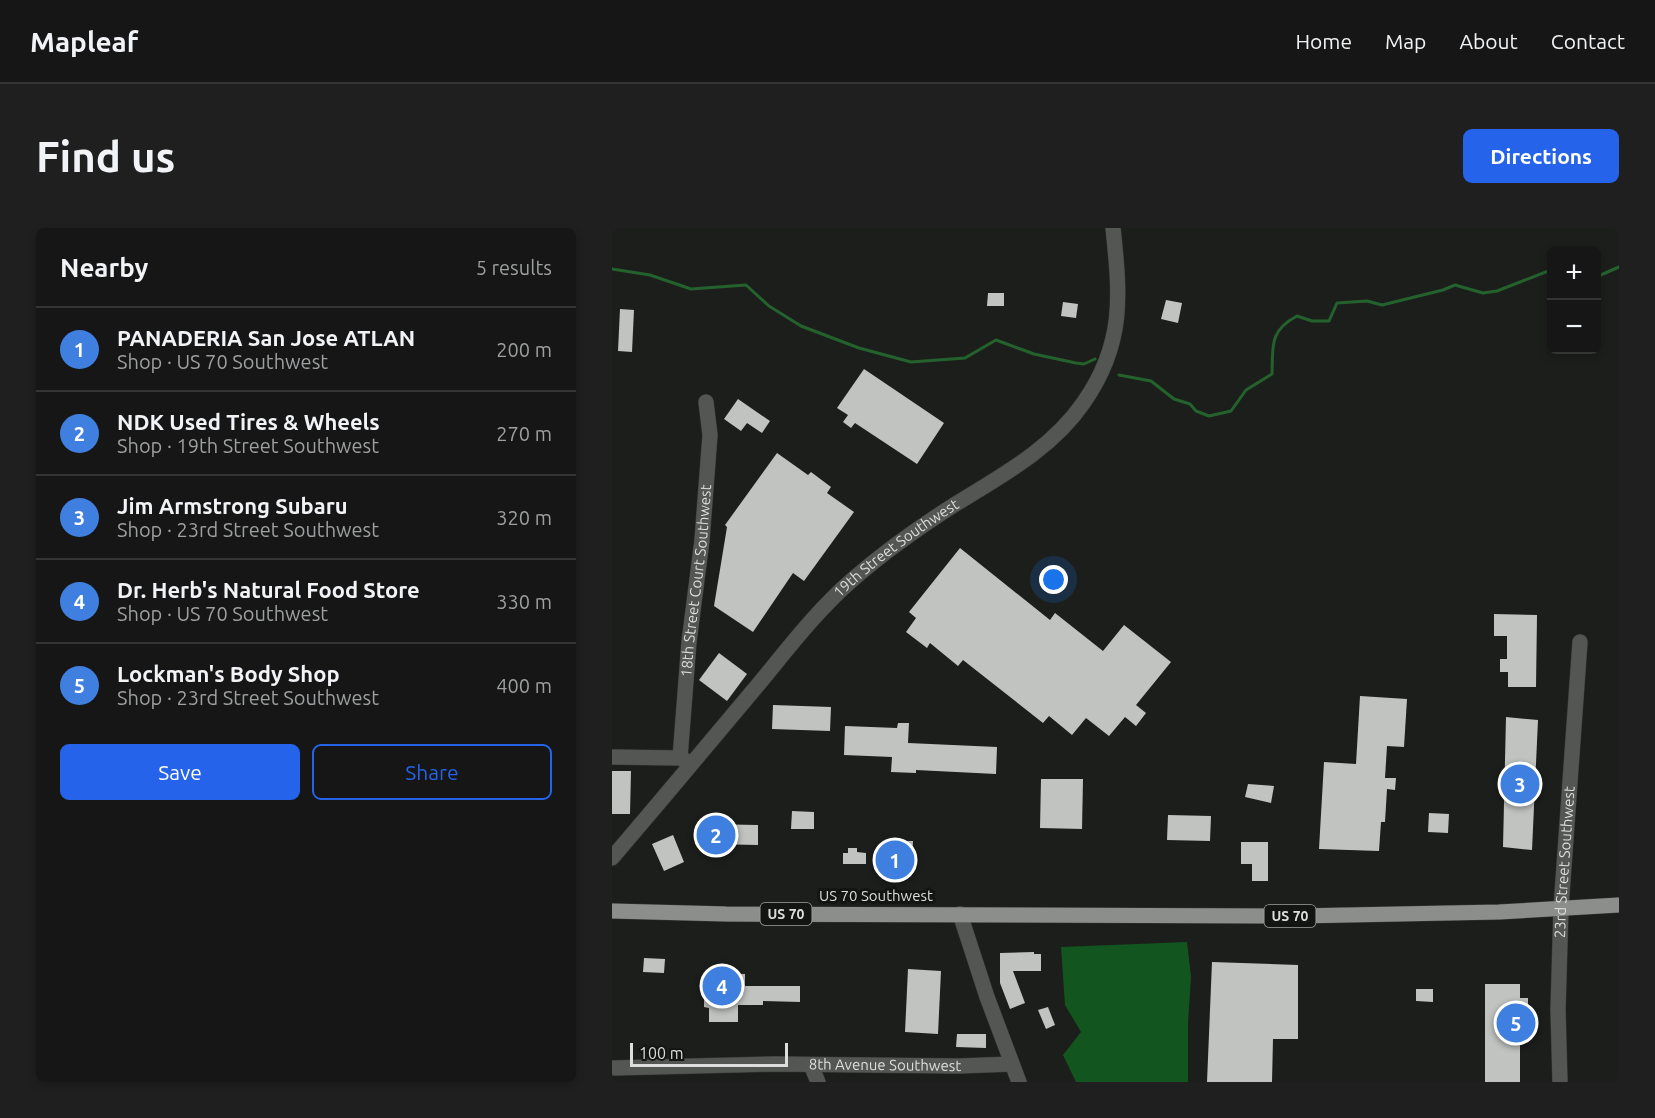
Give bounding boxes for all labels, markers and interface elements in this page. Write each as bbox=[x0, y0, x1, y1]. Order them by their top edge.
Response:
text: Mapleaf bbox=[30, 26, 138, 57]
text: Home bbox=[1295, 29, 1352, 53]
text: Map bbox=[1385, 29, 1426, 53]
text: About bbox=[1459, 29, 1518, 53]
text: Contact bbox=[1551, 29, 1625, 53]
button: Directions bbox=[1463, 129, 1619, 183]
text: Find us bbox=[36, 133, 175, 180]
map controls bbox=[1547, 246, 1601, 354]
button: + bbox=[1547, 246, 1601, 300]
text: Nearby bbox=[60, 253, 148, 282]
text: 5 results bbox=[476, 256, 552, 279]
button: − bbox=[1547, 300, 1601, 354]
text: PANADERIA San Jose ATLAN bbox=[117, 325, 415, 350]
text: 1 bbox=[74, 338, 85, 361]
text: 200 m bbox=[496, 338, 552, 361]
text: Shop · US 70 Southwest bbox=[117, 350, 328, 373]
text: NDK Used Tires & Wheels bbox=[117, 409, 380, 434]
text: 2 bbox=[74, 422, 85, 445]
text: 270 m bbox=[496, 422, 552, 445]
text: Shop · 19th Street Southwest bbox=[117, 434, 379, 457]
street label: 18th Street Court Southwest bbox=[677, 484, 714, 678]
text: Jim Armstrong Subaru bbox=[117, 493, 348, 518]
street label: 19th Street Southwest bbox=[830, 495, 962, 600]
text: 3 bbox=[74, 506, 85, 529]
text: 320 m bbox=[496, 506, 552, 529]
text: Shop · 23rd Street Southwest bbox=[117, 518, 379, 541]
your location bbox=[1039, 565, 1068, 594]
text: Dr. Herb's Natural Food Store bbox=[117, 577, 420, 602]
text: 4 bbox=[74, 590, 85, 613]
text: 330 m bbox=[496, 590, 552, 613]
text: Shop · US 70 Southwest bbox=[117, 602, 328, 625]
text: Lockman's Body Shop bbox=[117, 661, 340, 686]
text: 5 bbox=[74, 674, 85, 697]
text: 400 m bbox=[496, 674, 552, 697]
text: Shop · 23rd Street Southwest bbox=[117, 686, 379, 709]
button: Save bbox=[60, 744, 300, 800]
button: Share bbox=[312, 744, 552, 800]
pin: 3 bbox=[1500, 762, 1540, 806]
street label: 23rd Street Southwest bbox=[1551, 786, 1578, 938]
pin: 2 bbox=[696, 812, 736, 858]
pin: 1 bbox=[876, 838, 914, 882]
street label: US 70 Southwest bbox=[819, 887, 933, 904]
road number: US 70 bbox=[760, 903, 812, 925]
road number: US 70 bbox=[1264, 905, 1316, 927]
pin: 4 bbox=[702, 964, 742, 1008]
pin: 5 bbox=[1496, 1000, 1536, 1046]
scale bar bbox=[630, 1040, 788, 1068]
text: 100 m bbox=[639, 1044, 684, 1062]
street label: 8th Avenue Southwest bbox=[809, 1055, 961, 1074]

